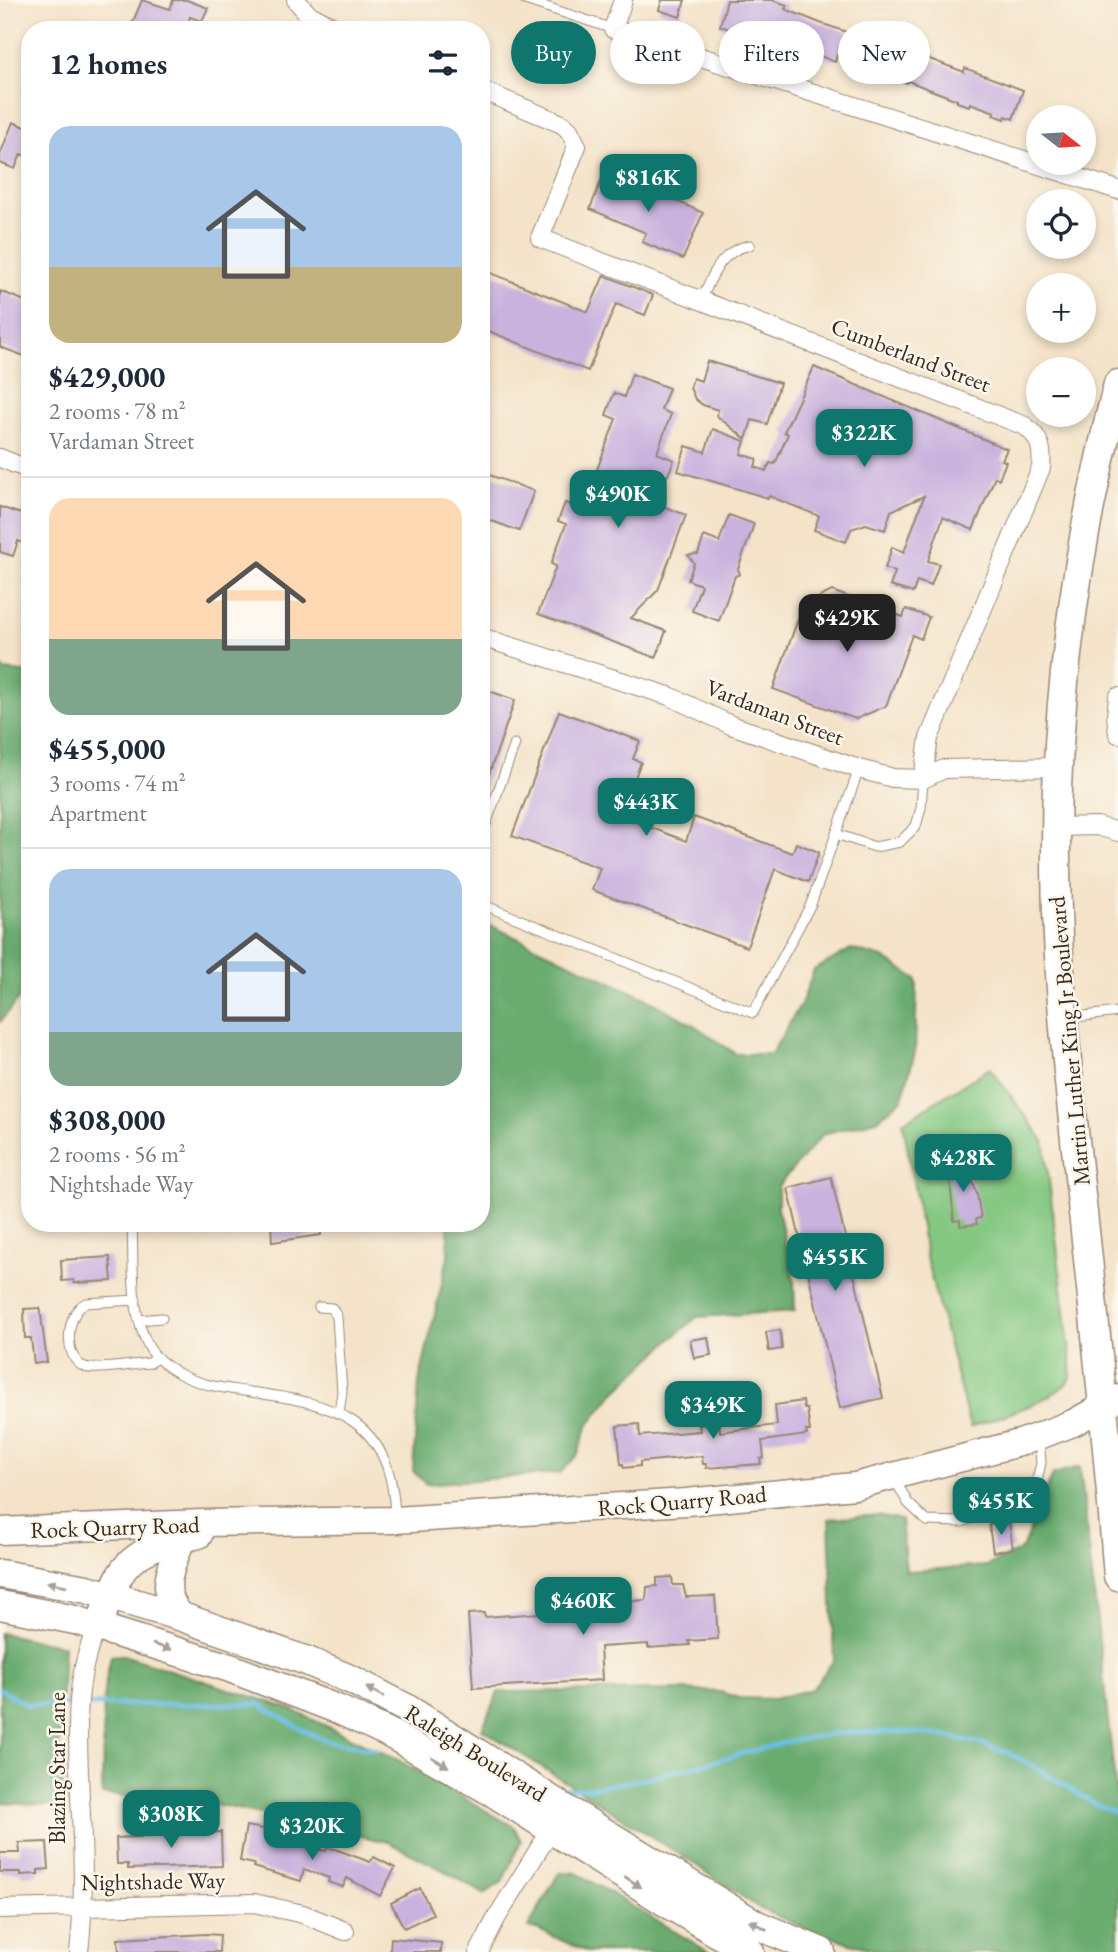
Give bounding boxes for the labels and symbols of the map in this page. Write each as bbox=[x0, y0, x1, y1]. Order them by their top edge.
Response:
north arrow bbox=[1026, 105, 1096, 175]
pin: $816K bbox=[599, 154, 697, 214]
street label: Cumberland Street bbox=[827, 311, 996, 399]
pin: $322K bbox=[815, 410, 913, 469]
pin: $490K bbox=[569, 470, 667, 530]
pin: $429K bbox=[798, 594, 896, 654]
street label: Vardaman Street bbox=[702, 672, 849, 752]
pin: $443K bbox=[597, 778, 695, 838]
street label: Martin Luther King Jr Boulevard bbox=[1041, 895, 1097, 1187]
pin: $428K bbox=[914, 1134, 1012, 1194]
pin: $455K bbox=[786, 1234, 884, 1293]
pin: $349K bbox=[664, 1382, 762, 1441]
pin: $455K bbox=[952, 1478, 1050, 1537]
street label: Rock Quarry Road bbox=[596, 1479, 768, 1523]
street label: Rock Quarry Road bbox=[30, 1509, 201, 1545]
one-way arrow bbox=[46, 1578, 68, 1589]
pin: $460K bbox=[534, 1578, 632, 1637]
one-way arrow bbox=[152, 1643, 173, 1653]
one-way arrow bbox=[365, 1687, 385, 1698]
street label: Blazing Star Lane bbox=[42, 1692, 72, 1844]
street label: Raleigh Boulevard bbox=[399, 1697, 553, 1809]
one-way arrow bbox=[430, 1756, 450, 1768]
pin: $308K bbox=[122, 1790, 220, 1850]
pin: $320K bbox=[263, 1802, 361, 1862]
street label: Nightshade Way bbox=[81, 1865, 226, 1897]
one-way arrow bbox=[624, 1875, 643, 1888]
one-way arrow bbox=[748, 1919, 768, 1930]

